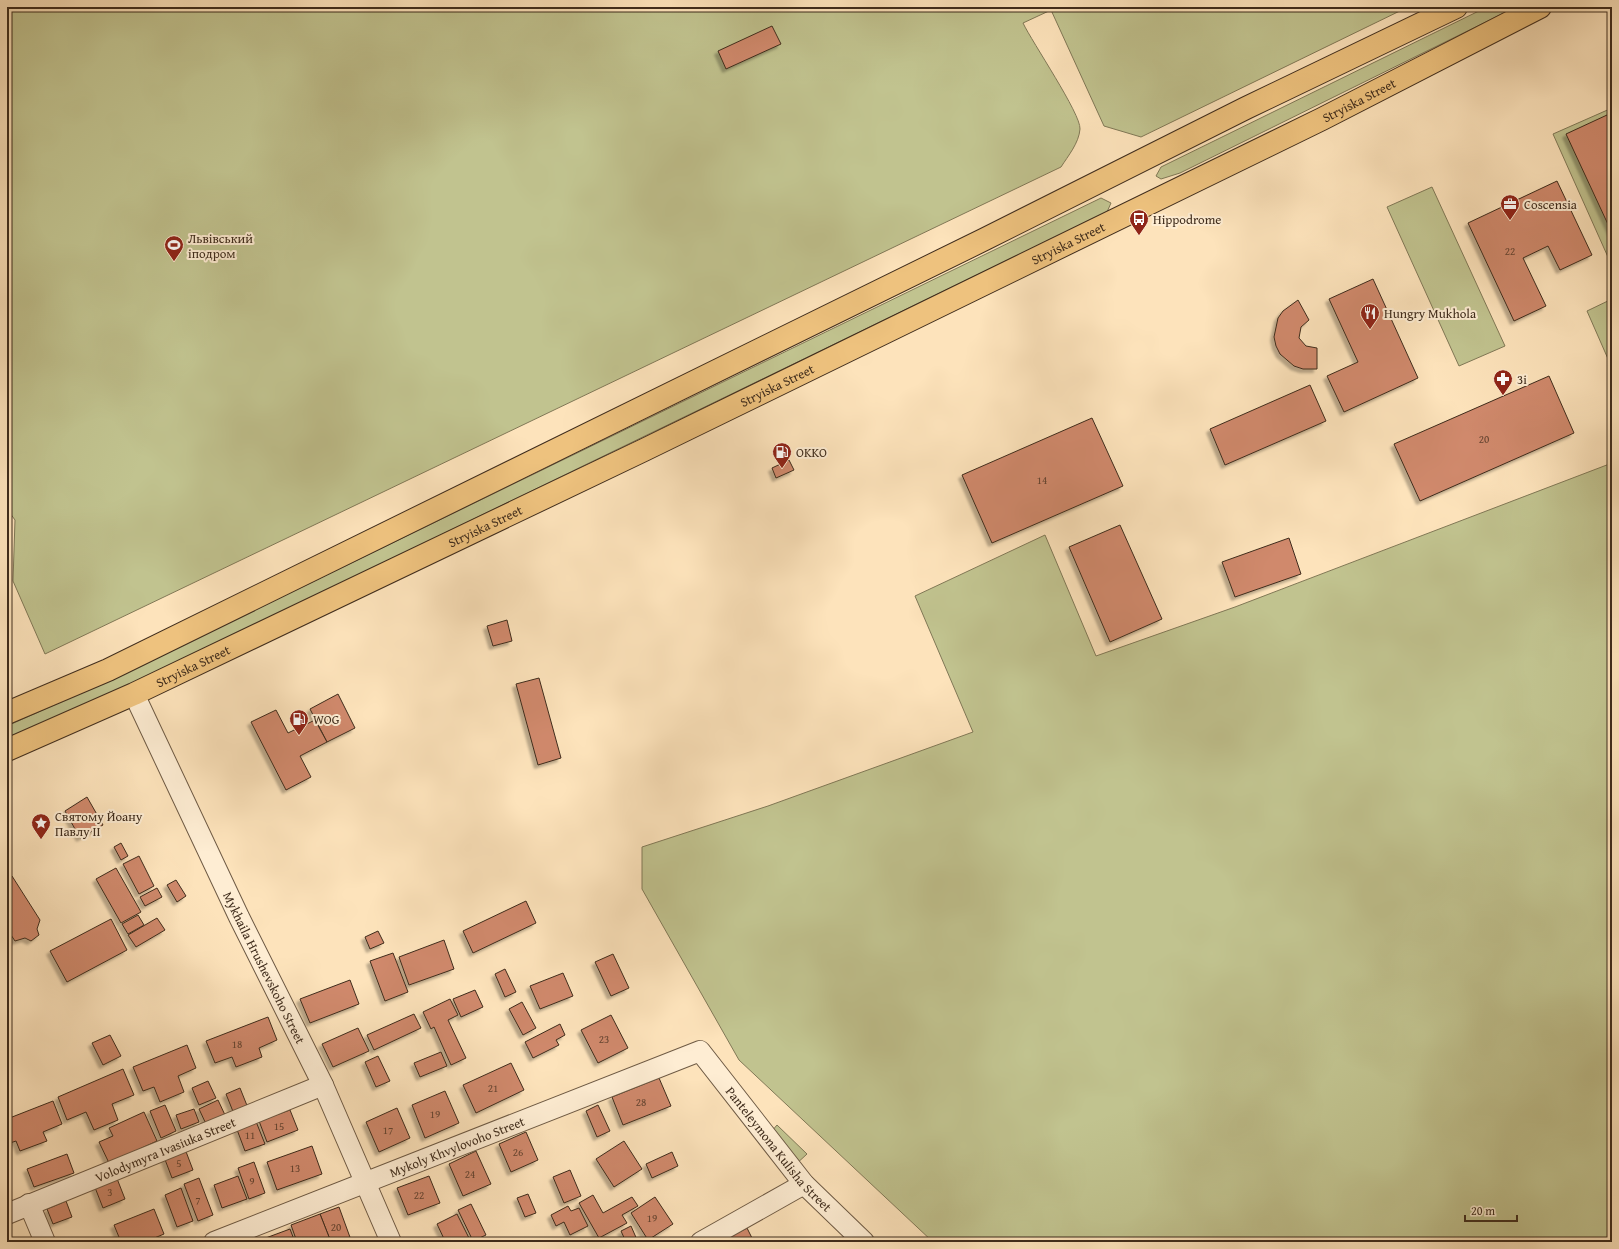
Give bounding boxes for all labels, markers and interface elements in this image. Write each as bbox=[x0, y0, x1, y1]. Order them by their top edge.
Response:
street label: Stryiska Street bbox=[1319, 74, 1399, 127]
office icon: Coscensia bbox=[1499, 193, 1521, 221]
place label: Coscensia bbox=[1524, 195, 1578, 214]
bus stop icon: Hippodrome bbox=[1128, 208, 1150, 236]
place label: Hippodrome bbox=[1153, 210, 1221, 229]
street label: Stryiska Street bbox=[1028, 217, 1109, 270]
place label: Львівський іподром bbox=[188, 229, 253, 263]
sports icon: Львівський іподром bbox=[163, 234, 185, 262]
house number: 22 bbox=[1505, 243, 1515, 259]
restaurant icon: Hungry Mukhola bbox=[1359, 302, 1381, 330]
place label: Hungry Mukhola bbox=[1384, 304, 1477, 323]
street label: Stryiska Street bbox=[737, 359, 818, 412]
pharmacy icon: 3і bbox=[1492, 368, 1514, 396]
place label: 3і bbox=[1517, 370, 1527, 389]
house number: 20 bbox=[1479, 431, 1489, 447]
fuel station icon: OKKO bbox=[771, 441, 793, 469]
place label: OKKO bbox=[796, 443, 827, 462]
house number: 14 bbox=[1037, 472, 1047, 488]
street label: Stryiska Street bbox=[445, 500, 526, 552]
street label: Stryiska Street bbox=[153, 640, 234, 692]
fuel station icon: WOG bbox=[288, 708, 310, 736]
place label: WOG bbox=[313, 710, 340, 729]
place label: Святому Йоану Павлу ІІ bbox=[55, 807, 143, 841]
place icon: Святому Йоану Павлу ІІ bbox=[30, 812, 52, 840]
street label: Mykhaila Hrushevskoho Street bbox=[218, 888, 310, 1047]
house number: 23 bbox=[599, 1031, 609, 1047]
house number: 18 bbox=[232, 1036, 242, 1052]
house number: 21 bbox=[488, 1080, 498, 1096]
street label: Panteleymona Kulisha Street bbox=[721, 1083, 836, 1216]
house number: 28 bbox=[636, 1094, 646, 1110]
house number: 19 bbox=[430, 1106, 440, 1122]
street label: Volodymyra Ivasiuka Street bbox=[92, 1112, 239, 1187]
street label: Mykoly Khvylovoho Street bbox=[387, 1112, 528, 1182]
house number: 15 bbox=[274, 1118, 284, 1134]
house number: 17 bbox=[383, 1122, 393, 1138]
house number: 11 bbox=[245, 1127, 255, 1143]
house number: 26 bbox=[513, 1144, 523, 1160]
house number: 5 bbox=[176, 1155, 182, 1171]
house number: 13 bbox=[290, 1160, 300, 1176]
house number: 24 bbox=[465, 1166, 475, 1182]
house number: 9 bbox=[249, 1173, 255, 1189]
house number: 3 bbox=[107, 1184, 113, 1200]
house number: 22 bbox=[414, 1187, 424, 1203]
house number: 7 bbox=[195, 1192, 201, 1208]
scale bar bbox=[1465, 1197, 1517, 1223]
text: 20 m bbox=[1471, 1202, 1495, 1219]
house number: 19 bbox=[647, 1210, 657, 1226]
house number: 20 bbox=[331, 1219, 341, 1235]

